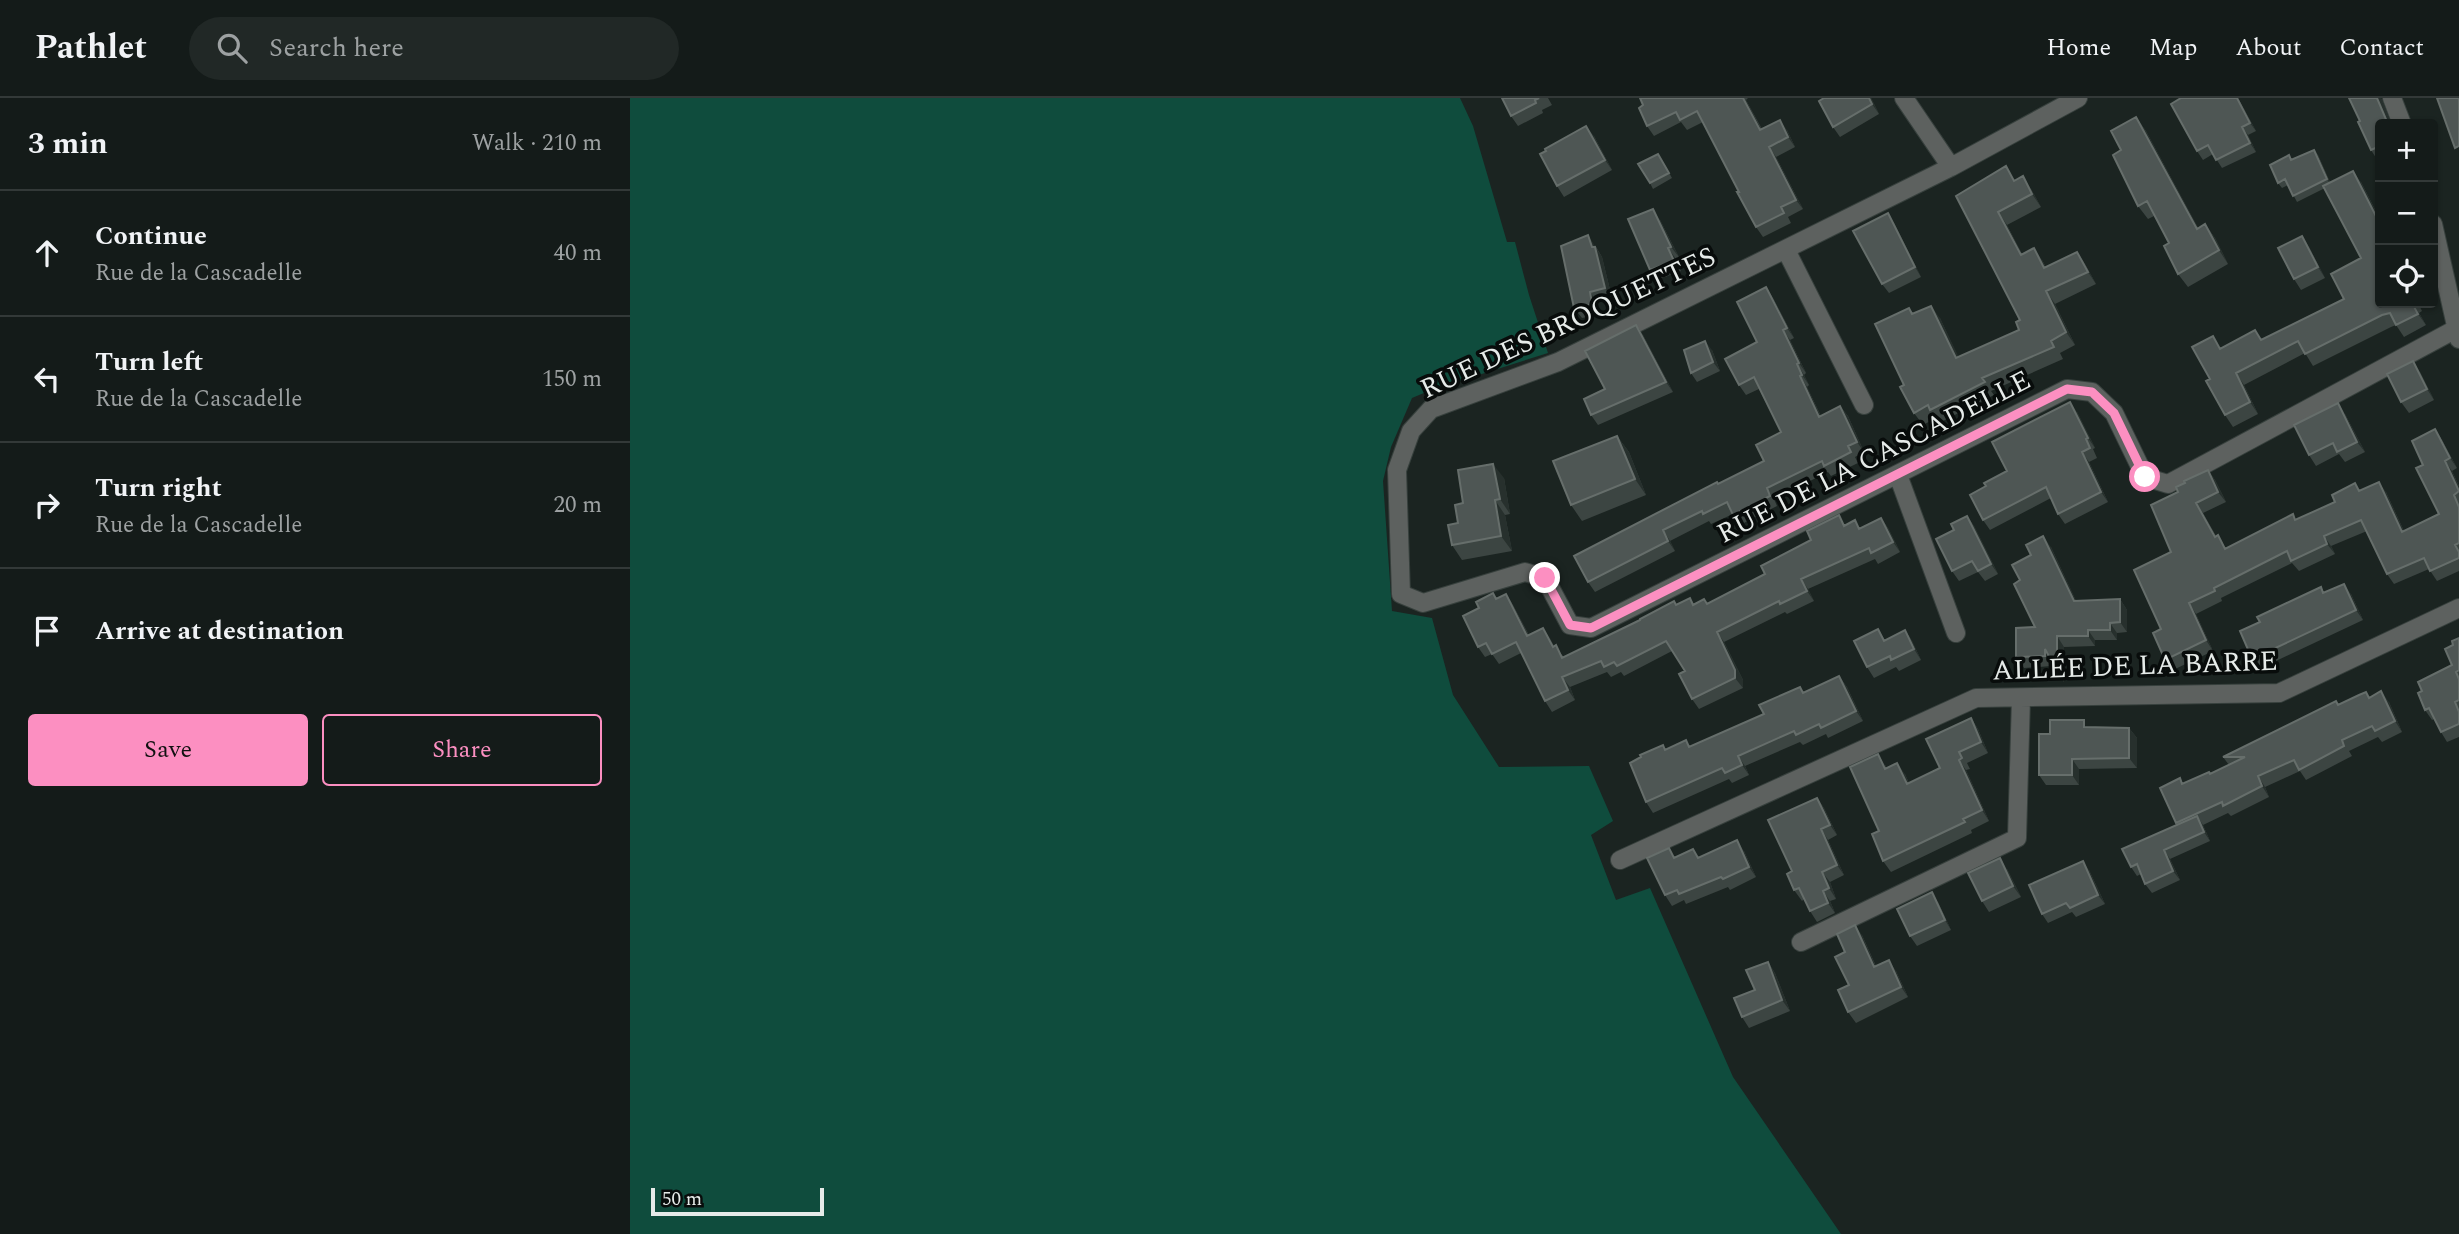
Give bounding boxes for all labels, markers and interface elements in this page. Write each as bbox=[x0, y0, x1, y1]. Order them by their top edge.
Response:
search box bbox=[189, 17, 679, 80]
text: Pathlet bbox=[35, 23, 147, 73]
text: Search here bbox=[269, 28, 404, 68]
icon: search bbox=[213, 29, 251, 67]
text: Home bbox=[2046, 30, 2111, 66]
text: Map bbox=[2149, 30, 2197, 66]
text: About bbox=[2235, 30, 2301, 66]
text: Contact bbox=[2339, 30, 2424, 66]
map controls bbox=[2375, 119, 2438, 308]
button: + bbox=[2375, 119, 2438, 182]
text: 3 min bbox=[28, 121, 108, 167]
text: Walk · 210 m bbox=[472, 126, 602, 161]
button: − bbox=[2375, 182, 2438, 245]
text: Continue bbox=[95, 216, 207, 256]
icon: ahead bbox=[28, 234, 66, 272]
street label: RUE DES BROQUETTES bbox=[1413, 235, 1723, 411]
text: 40 m bbox=[553, 236, 602, 271]
button: locate bbox=[2375, 245, 2438, 308]
text: Rue de la Cascadelle bbox=[95, 256, 302, 291]
text: Turn left bbox=[95, 342, 203, 382]
street label: RUE DE LA CASCADELLE bbox=[1709, 359, 2039, 555]
icon: left bbox=[28, 360, 66, 398]
text: 150 m bbox=[542, 362, 602, 397]
text: Rue de la Cascadelle bbox=[95, 382, 302, 417]
route start bbox=[2129, 461, 2160, 492]
text: Turn right bbox=[95, 468, 222, 508]
icon: right bbox=[28, 486, 66, 524]
text: 20 m bbox=[553, 488, 602, 523]
text: Rue de la Cascadelle bbox=[95, 508, 302, 543]
route end bbox=[1529, 562, 1560, 593]
text: Arrive at destination bbox=[95, 611, 344, 651]
icon: arrive bbox=[28, 612, 66, 650]
street label: ALLÉE DE LA BARRE bbox=[1992, 640, 2278, 692]
button: Save bbox=[28, 714, 308, 786]
button: Share bbox=[322, 714, 602, 786]
scale bar bbox=[651, 1185, 824, 1217]
text: 50 m bbox=[662, 1185, 702, 1214]

